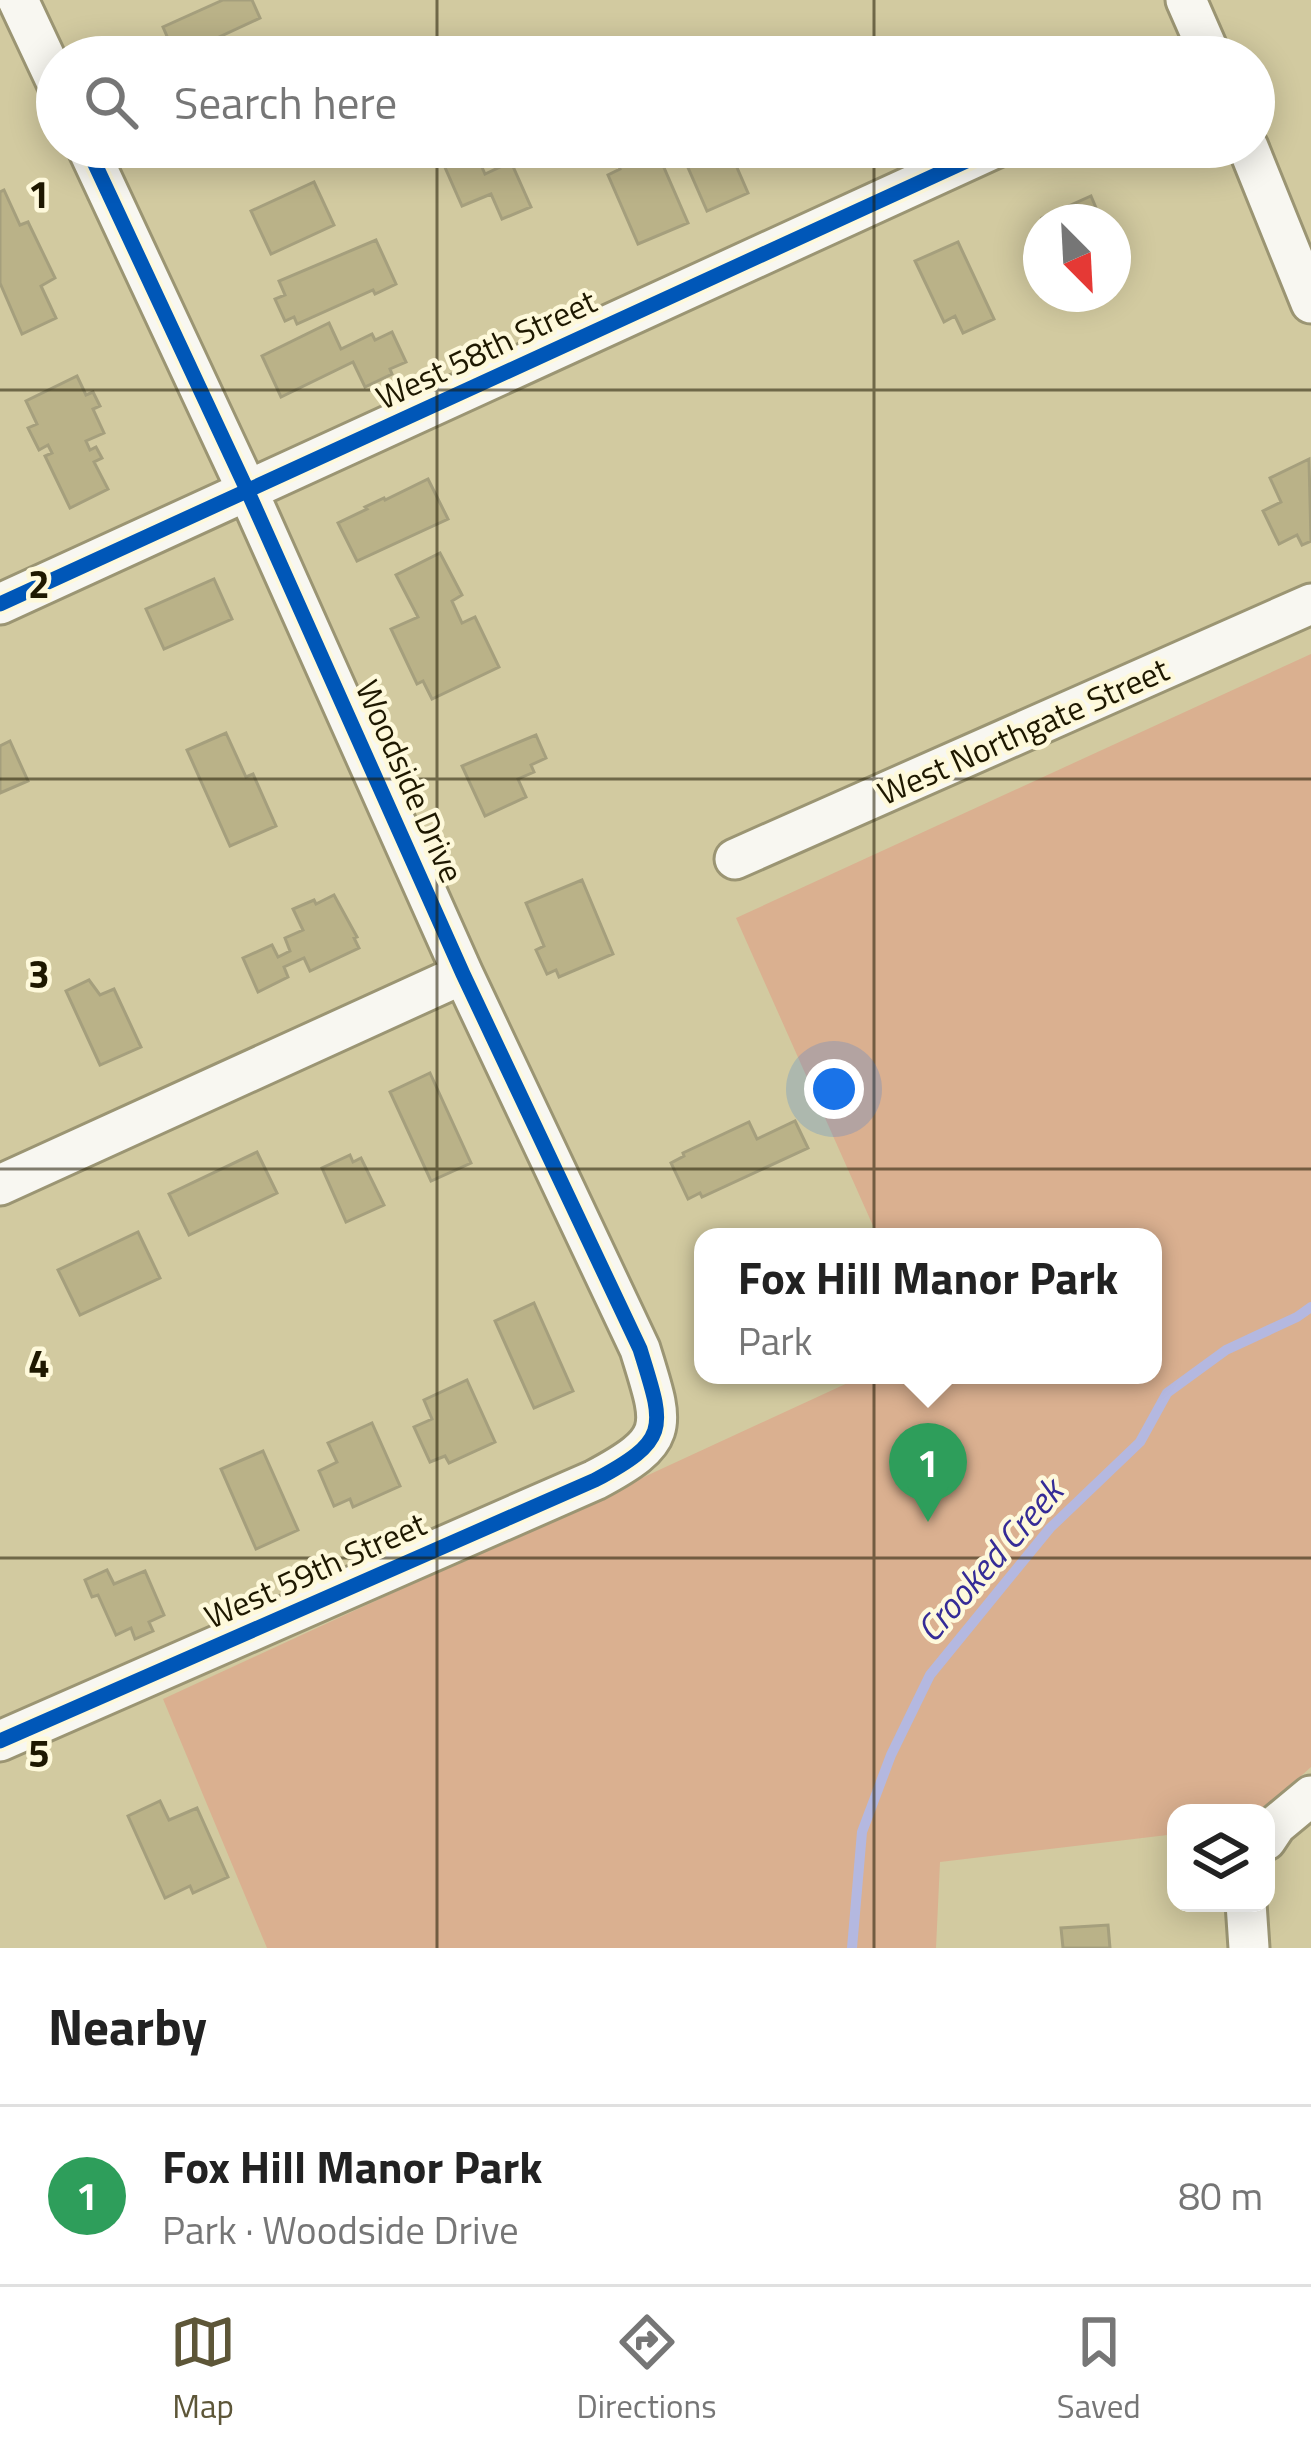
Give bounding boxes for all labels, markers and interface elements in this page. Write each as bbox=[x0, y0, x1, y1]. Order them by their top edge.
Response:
search box bbox=[36, 36, 1275, 168]
text: Search here bbox=[174, 68, 397, 136]
icon: search bbox=[78, 69, 144, 135]
text: 1 bbox=[28, 164, 50, 223]
north arrow bbox=[1023, 204, 1131, 312]
street label: West 58th Street bbox=[368, 276, 605, 422]
text: 2 bbox=[28, 554, 50, 613]
street label: West Northgate Street bbox=[869, 644, 1177, 818]
street label: Woodside Drive bbox=[343, 672, 477, 890]
text: 3 bbox=[28, 944, 50, 1003]
your location bbox=[804, 1059, 864, 1119]
popup bbox=[694, 1228, 1162, 1384]
text: Fox Hill Manor Park bbox=[738, 1243, 1118, 1311]
text: Park bbox=[738, 1311, 812, 1370]
text: 4 bbox=[28, 1333, 50, 1392]
pin: 1 bbox=[889, 1423, 967, 1522]
water label: Crooked Creek bbox=[902, 1463, 1078, 1654]
street label: West 59th Street bbox=[196, 1499, 434, 1641]
text: 5 bbox=[28, 1723, 50, 1782]
map controls bbox=[1167, 1804, 1275, 1912]
button: layers bbox=[1167, 1804, 1275, 1912]
text: Nearby bbox=[48, 1987, 207, 2065]
text: Fox Hill Manor Park bbox=[162, 2132, 542, 2200]
text: 1 bbox=[76, 2166, 98, 2225]
text: 80 m bbox=[1178, 2166, 1263, 2225]
text: Park · Woodside Drive bbox=[162, 2200, 519, 2259]
tab: Map bbox=[170, 2309, 236, 2431]
tab: Directions bbox=[577, 2309, 716, 2431]
tab: Saved bbox=[1057, 2309, 1141, 2431]

